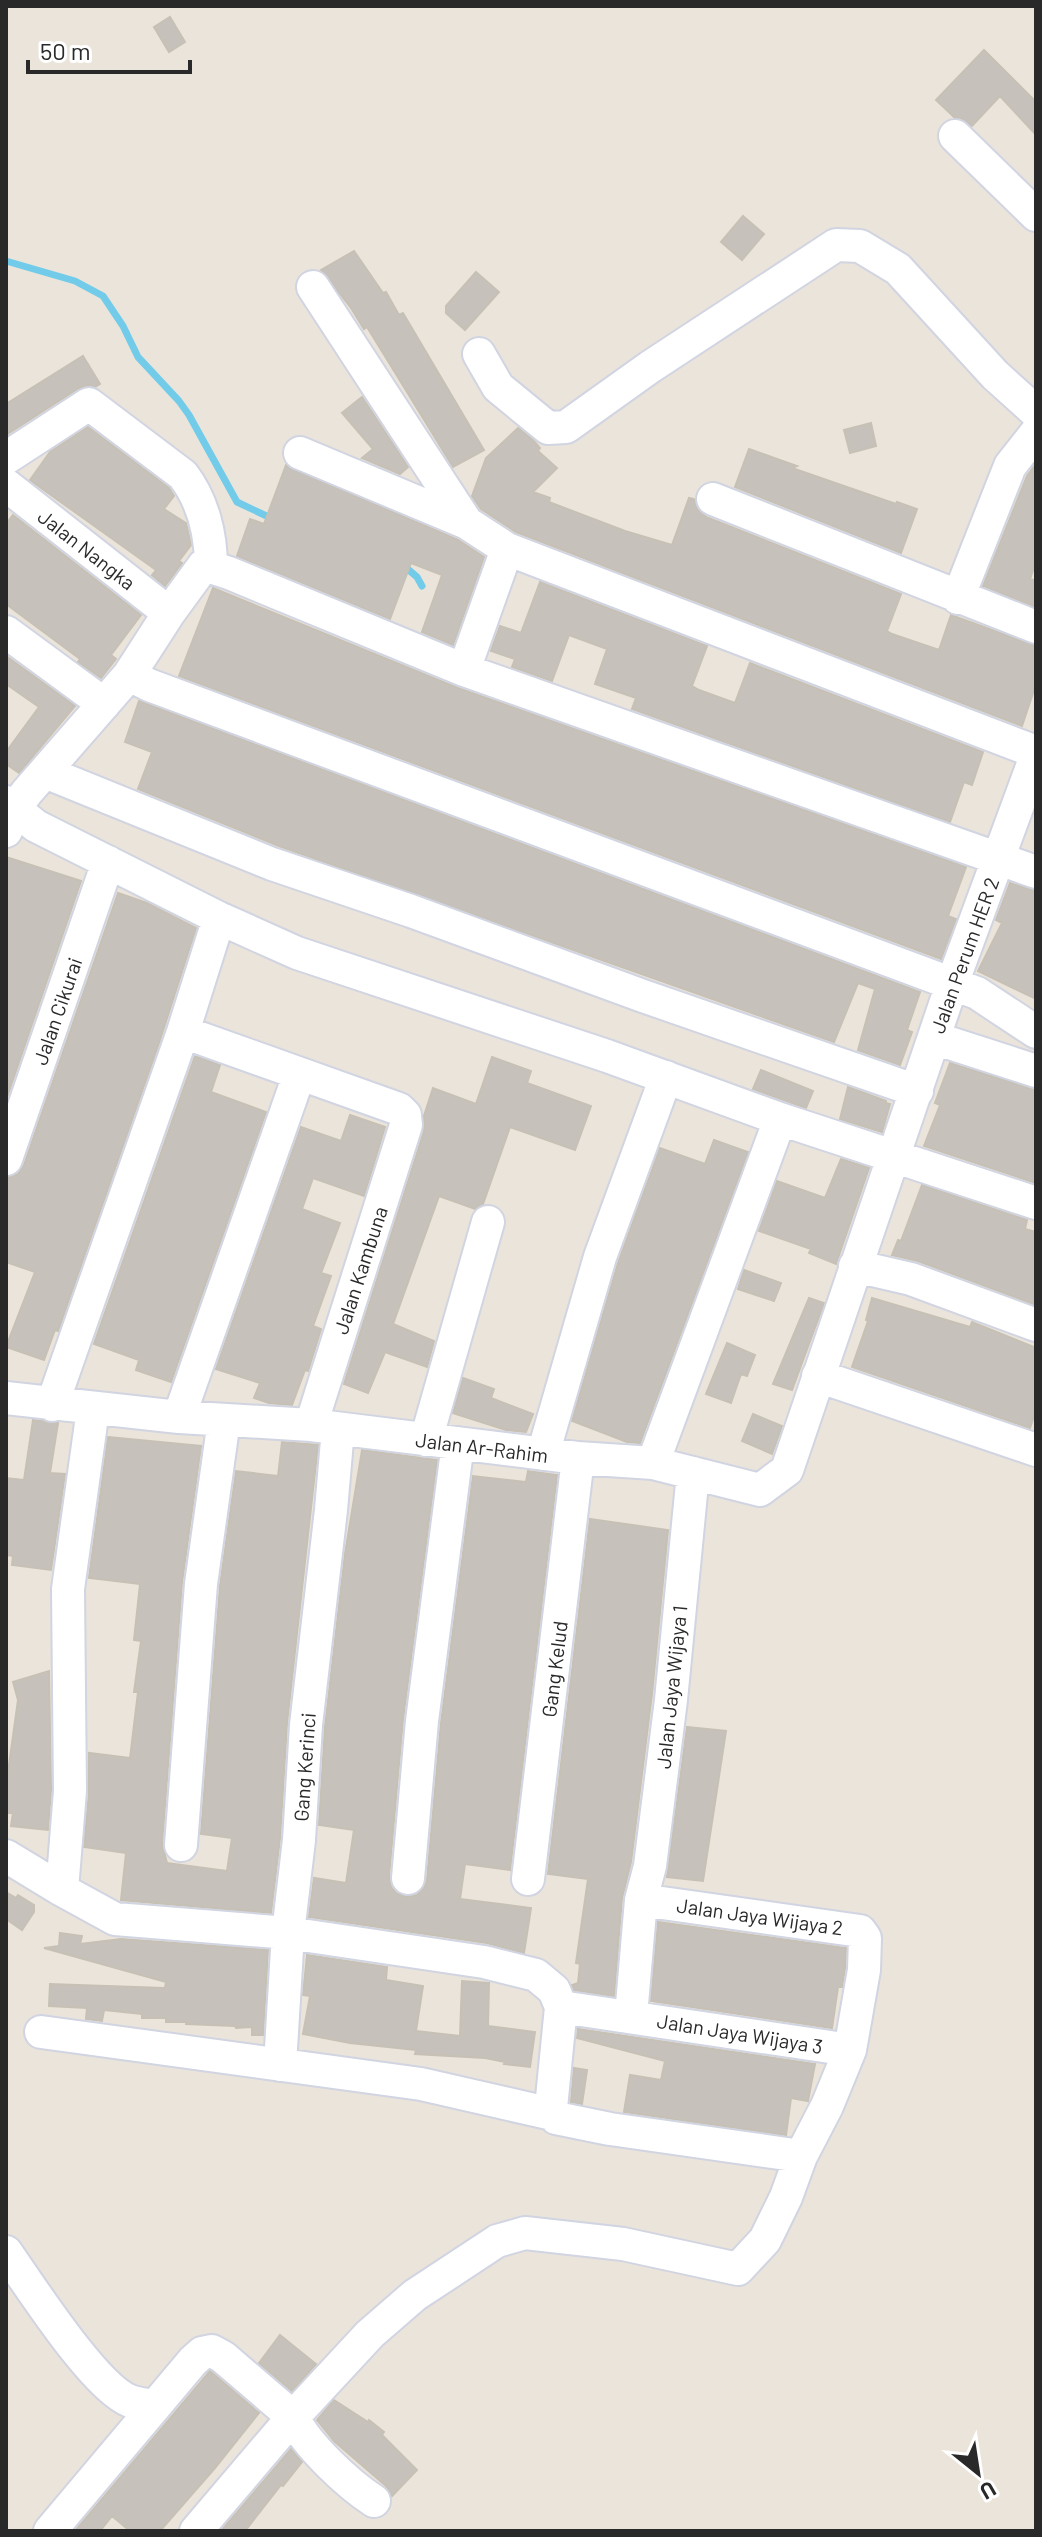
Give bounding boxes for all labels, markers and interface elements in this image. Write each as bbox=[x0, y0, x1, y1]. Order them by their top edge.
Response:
scale bar bbox=[28, 24, 190, 74]
text: 50 m bbox=[40, 36, 91, 65]
street label: Jalan Nangka bbox=[34, 504, 140, 594]
street label: Jalan Perum HER 2 bbox=[925, 874, 1003, 1036]
street label: Jalan Cikurai bbox=[27, 954, 87, 1068]
street label: Jalan Kambuna bbox=[328, 1203, 392, 1337]
street label: Jalan Ar-Rahim bbox=[414, 1427, 550, 1467]
street label: Jalan Jaya Wijaya 1 bbox=[650, 1604, 692, 1770]
street label: Gang Kelud bbox=[536, 1620, 572, 1718]
street label: Gang Kerinci bbox=[288, 1712, 320, 1822]
street label: Jalan Jaya Wijaya 2 bbox=[675, 1892, 845, 1940]
street label: Jalan Jaya Wijaya 3 bbox=[655, 2008, 825, 2058]
north arrow bbox=[938, 2433, 1018, 2513]
text: U bbox=[976, 2476, 1001, 2506]

